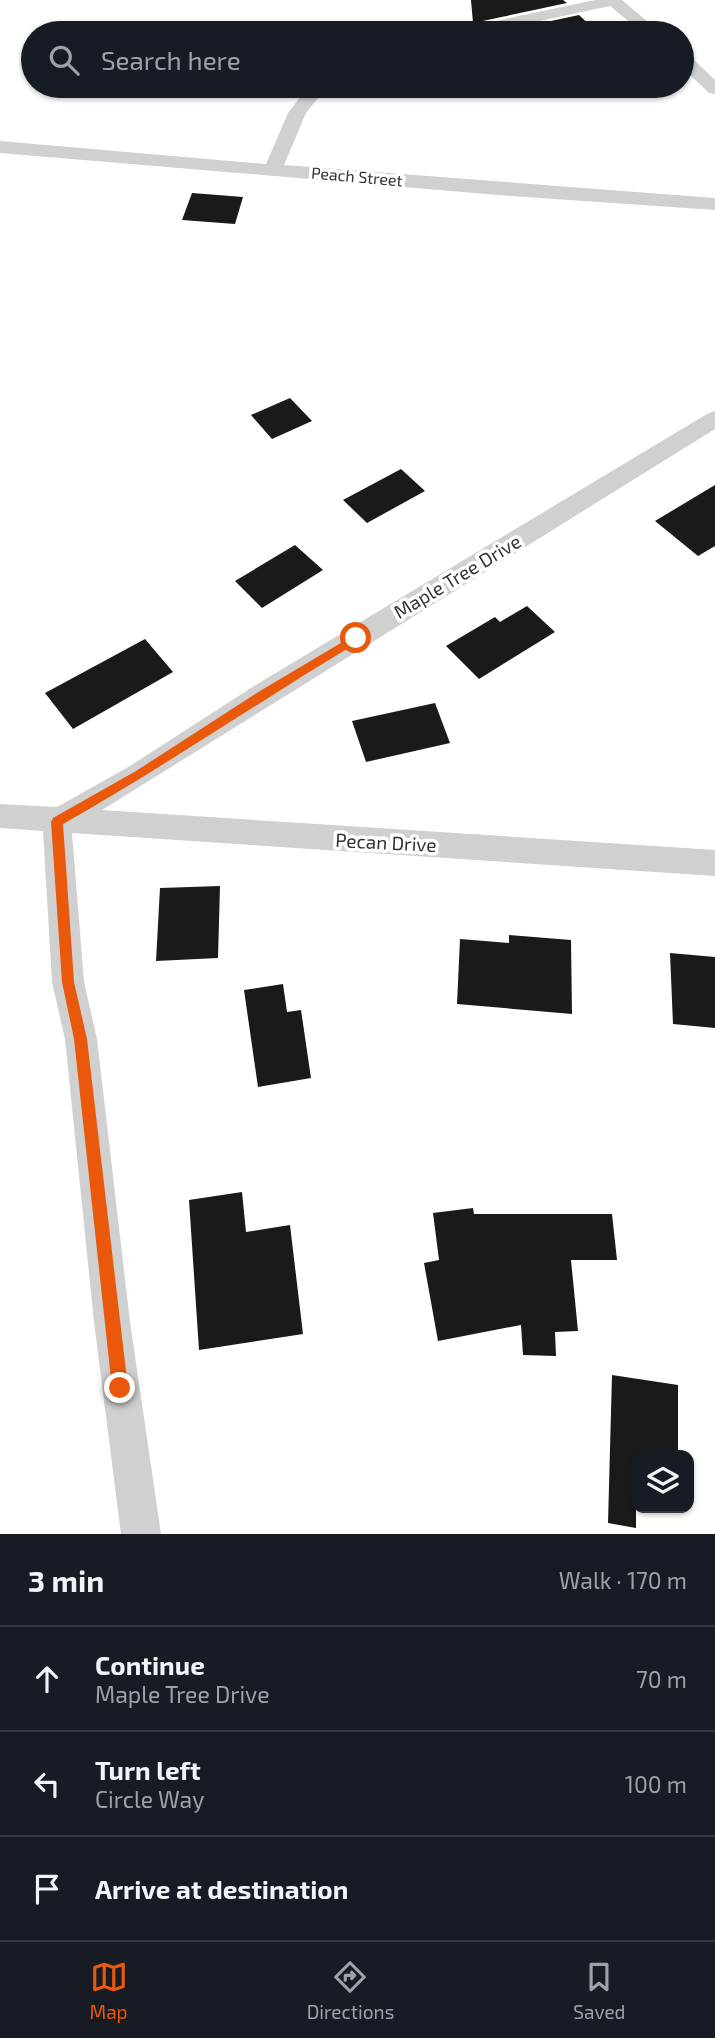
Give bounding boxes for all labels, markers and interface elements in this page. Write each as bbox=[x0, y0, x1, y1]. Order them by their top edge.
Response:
search box bbox=[21, 21, 694, 98]
icon: search bbox=[45, 41, 83, 79]
text: Search here bbox=[101, 44, 241, 75]
street label: Peach Street bbox=[310, 163, 404, 189]
street label: Maple Tree Drive bbox=[389, 529, 525, 623]
route start bbox=[340, 622, 371, 653]
street label: Pecan Drive bbox=[335, 828, 437, 856]
route end bbox=[104, 1372, 135, 1403]
map controls bbox=[631, 1450, 694, 1513]
button: layers bbox=[631, 1450, 694, 1513]
text: 3 min bbox=[28, 1562, 104, 1598]
text: Walk · 170 m bbox=[559, 1566, 687, 1594]
text: Continue bbox=[95, 1649, 205, 1680]
icon: ahead bbox=[28, 1660, 66, 1698]
text: 70 m bbox=[636, 1665, 687, 1693]
text: Maple Tree Drive bbox=[95, 1680, 270, 1708]
text: Turn left bbox=[95, 1754, 201, 1785]
icon: left bbox=[28, 1765, 66, 1803]
text: 100 m bbox=[625, 1770, 687, 1798]
text: Circle Way bbox=[95, 1785, 204, 1813]
icon: arrive bbox=[28, 1870, 66, 1908]
text: Arrive at destination bbox=[95, 1873, 348, 1904]
tab: Map bbox=[90, 1958, 128, 2023]
tab: Directions bbox=[307, 1958, 394, 2023]
tab: Saved bbox=[573, 1958, 625, 2023]

